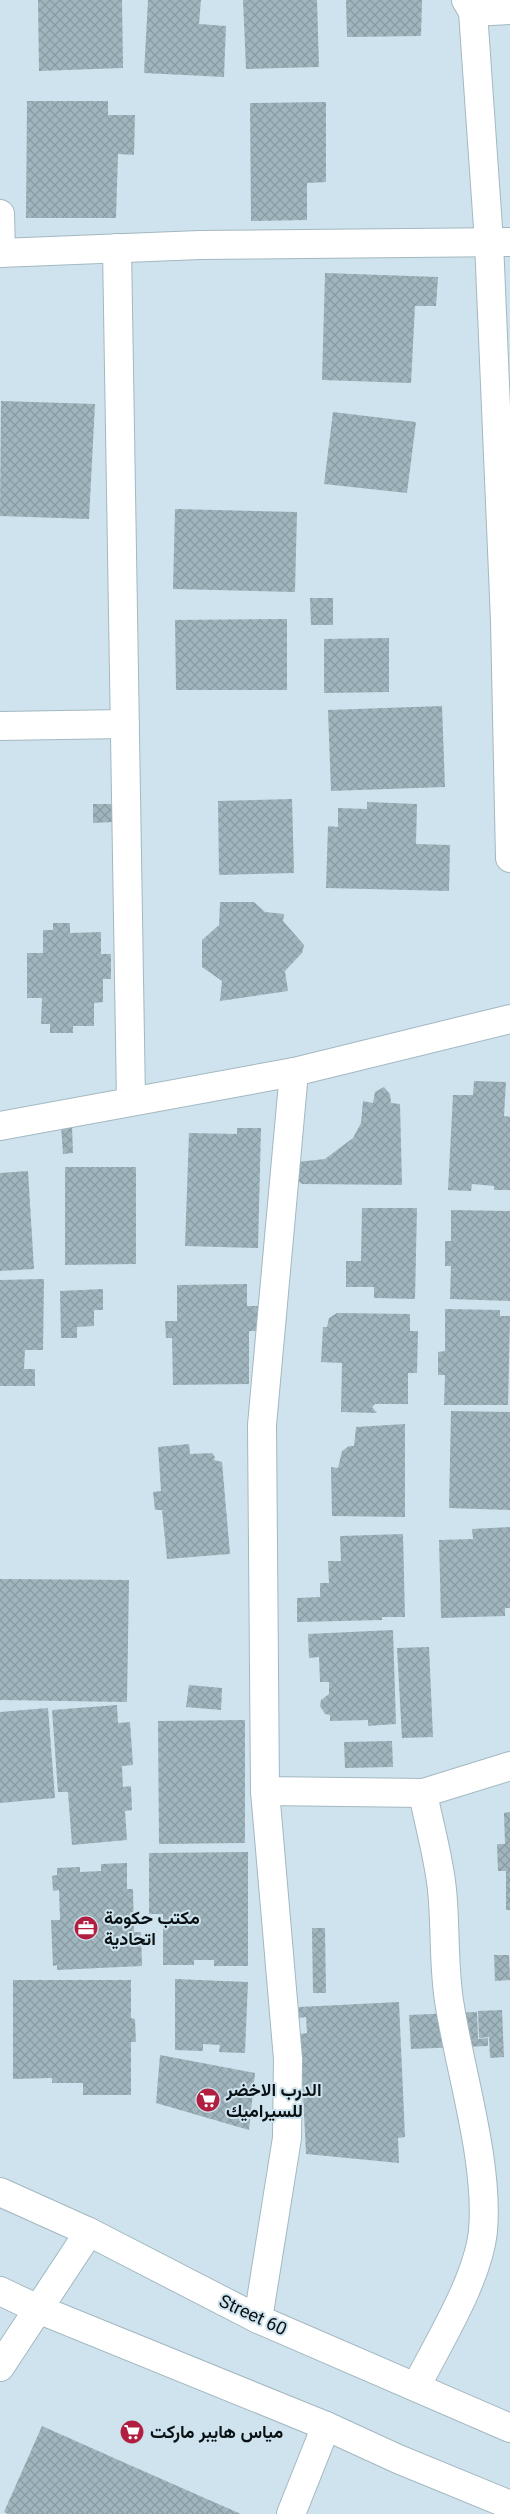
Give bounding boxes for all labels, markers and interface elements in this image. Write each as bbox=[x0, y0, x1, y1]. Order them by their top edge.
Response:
place label: مكتب حكومة اتحادية bbox=[104, 1907, 200, 1950]
office icon: مكتب حكومة اتحادية bbox=[73, 1915, 99, 1941]
place label: الدرب الاخضر للسيراميك bbox=[225, 2079, 322, 2122]
supermarket icon: الدرب الاخضر للسيراميك bbox=[195, 2087, 221, 2113]
street label: Street 60 bbox=[216, 2290, 290, 2339]
supermarket icon: مياس هايبر ماركت bbox=[119, 2419, 145, 2445]
place label: مياس هايبر ماركت bbox=[150, 2421, 283, 2443]

